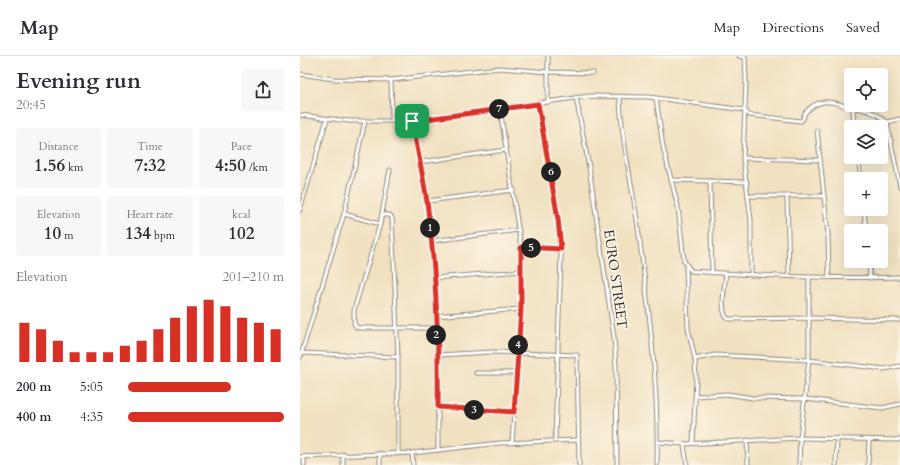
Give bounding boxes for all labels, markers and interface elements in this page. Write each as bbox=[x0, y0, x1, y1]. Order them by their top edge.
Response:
text: Map bbox=[20, 15, 59, 41]
text: Map bbox=[714, 18, 740, 37]
text: Directions bbox=[762, 18, 824, 37]
text: Saved bbox=[846, 18, 880, 37]
text: Evening run bbox=[16, 66, 141, 96]
map controls bbox=[844, 68, 888, 268]
button: locate bbox=[844, 68, 888, 112]
button: share bbox=[242, 69, 284, 111]
text: 20:45 bbox=[16, 96, 46, 114]
pin: 7 bbox=[489, 99, 509, 119]
text: 7 bbox=[496, 101, 502, 116]
pin bbox=[395, 104, 429, 138]
icon: arrive bbox=[401, 110, 423, 132]
button: layers bbox=[844, 120, 888, 164]
text: Distance bbox=[39, 139, 79, 154]
text: Time bbox=[137, 139, 163, 154]
text: Pace bbox=[231, 139, 252, 154]
text: 1.56 bbox=[34, 154, 65, 177]
text: 7:32 bbox=[134, 154, 166, 177]
text: 4:50 bbox=[215, 154, 246, 177]
text: km bbox=[65, 160, 83, 175]
text: /km bbox=[246, 160, 268, 175]
pin: 6 bbox=[541, 162, 561, 182]
text: 6 bbox=[548, 164, 554, 179]
button: + bbox=[844, 172, 888, 216]
text: Elevation bbox=[37, 207, 81, 222]
text: Heart rate bbox=[127, 207, 173, 222]
text: kcal bbox=[232, 207, 251, 222]
pin: 1 bbox=[420, 218, 440, 238]
text: 1 bbox=[427, 220, 433, 235]
text: 10 bbox=[44, 222, 61, 245]
text: 134 bbox=[125, 222, 151, 245]
text: 102 bbox=[228, 222, 254, 245]
button: − bbox=[844, 224, 888, 268]
text: m bbox=[61, 228, 74, 243]
text: bpm bbox=[151, 228, 175, 243]
street label: EURO STREET bbox=[599, 228, 632, 330]
pin: 5 bbox=[521, 238, 541, 258]
text: 5 bbox=[528, 240, 534, 255]
text: Elevation bbox=[16, 268, 68, 286]
text: 201–210 m bbox=[222, 268, 284, 286]
pin: 2 bbox=[426, 325, 446, 345]
text: 2 bbox=[433, 327, 439, 342]
pin: 4 bbox=[508, 335, 528, 355]
text: 4 bbox=[515, 337, 521, 352]
text: 200 m bbox=[16, 378, 51, 396]
text: 5:05 bbox=[80, 378, 103, 396]
pin: 3 bbox=[464, 400, 484, 420]
text: 3 bbox=[471, 402, 477, 417]
text: 400 m bbox=[16, 408, 51, 426]
text: 4:35 bbox=[80, 408, 103, 426]

